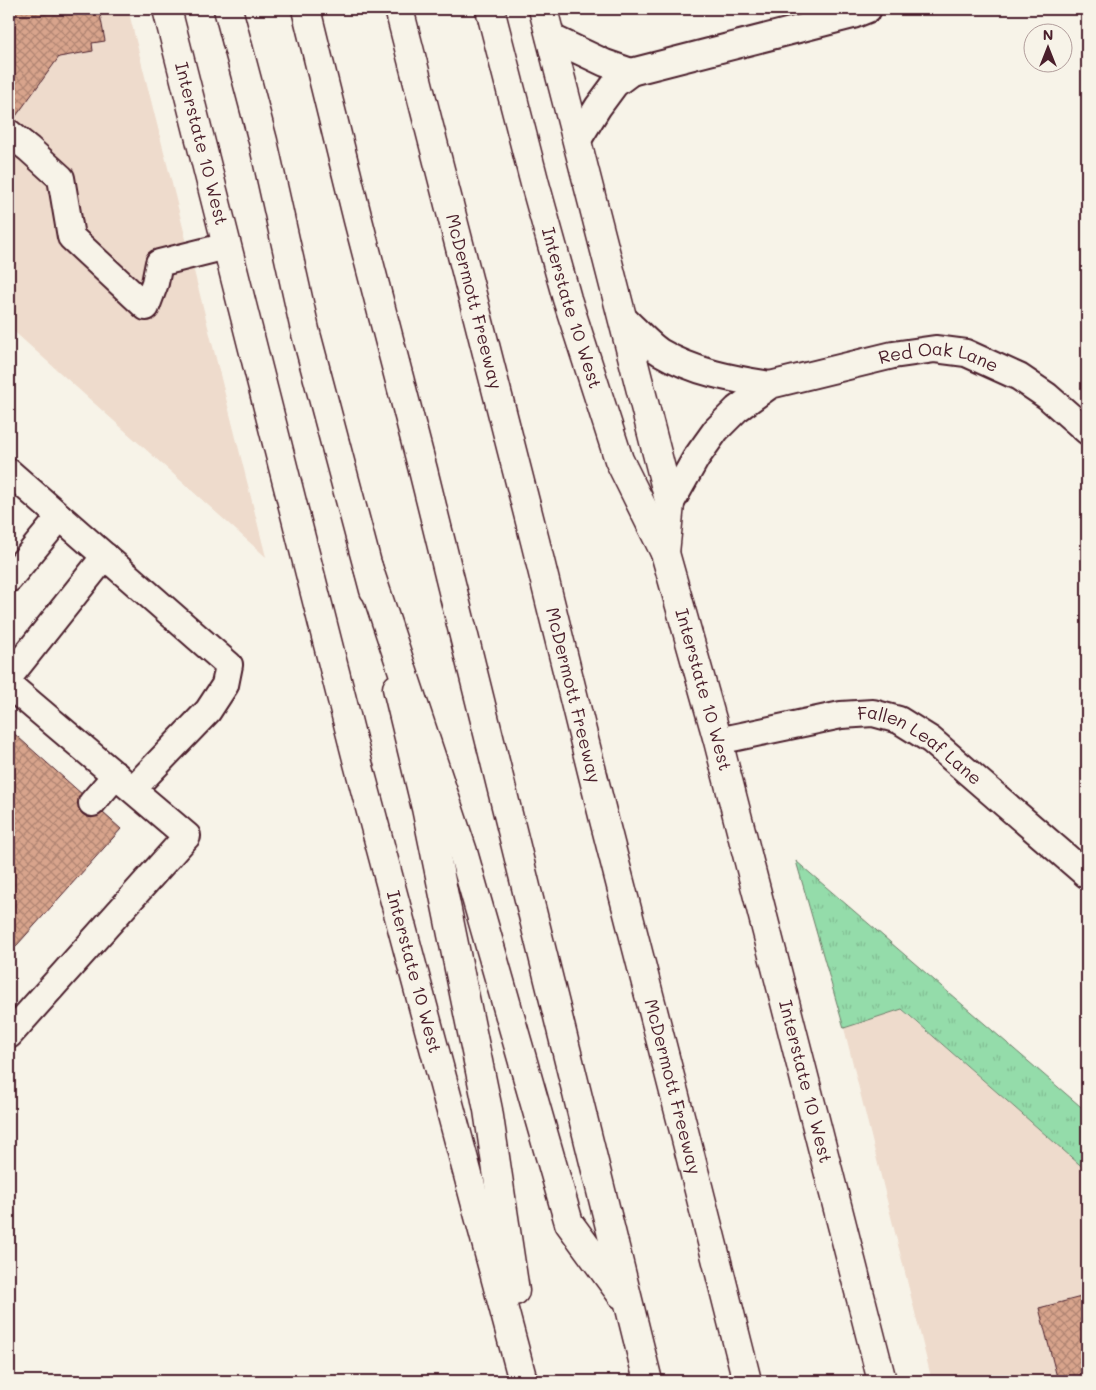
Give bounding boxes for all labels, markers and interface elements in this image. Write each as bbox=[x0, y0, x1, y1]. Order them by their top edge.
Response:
north arrow bbox=[1024, 22, 1074, 72]
text: N bbox=[1043, 25, 1053, 44]
street label: Interstate 10 West bbox=[170, 59, 234, 228]
street label: McDermott Freeway bbox=[441, 211, 509, 392]
street label: Interstate 10 West bbox=[537, 225, 608, 391]
street label: Red Oak Lane bbox=[876, 336, 1003, 377]
street label: McDermott Freeway bbox=[541, 605, 607, 785]
street label: Interstate 10 West bbox=[670, 606, 738, 773]
street label: Fallen Leaf Lane bbox=[857, 699, 987, 790]
street label: Interstate 10 West bbox=[382, 888, 448, 1056]
street label: McDermott Freeway bbox=[640, 996, 707, 1177]
street label: Interstate 10 West bbox=[774, 997, 839, 1165]

